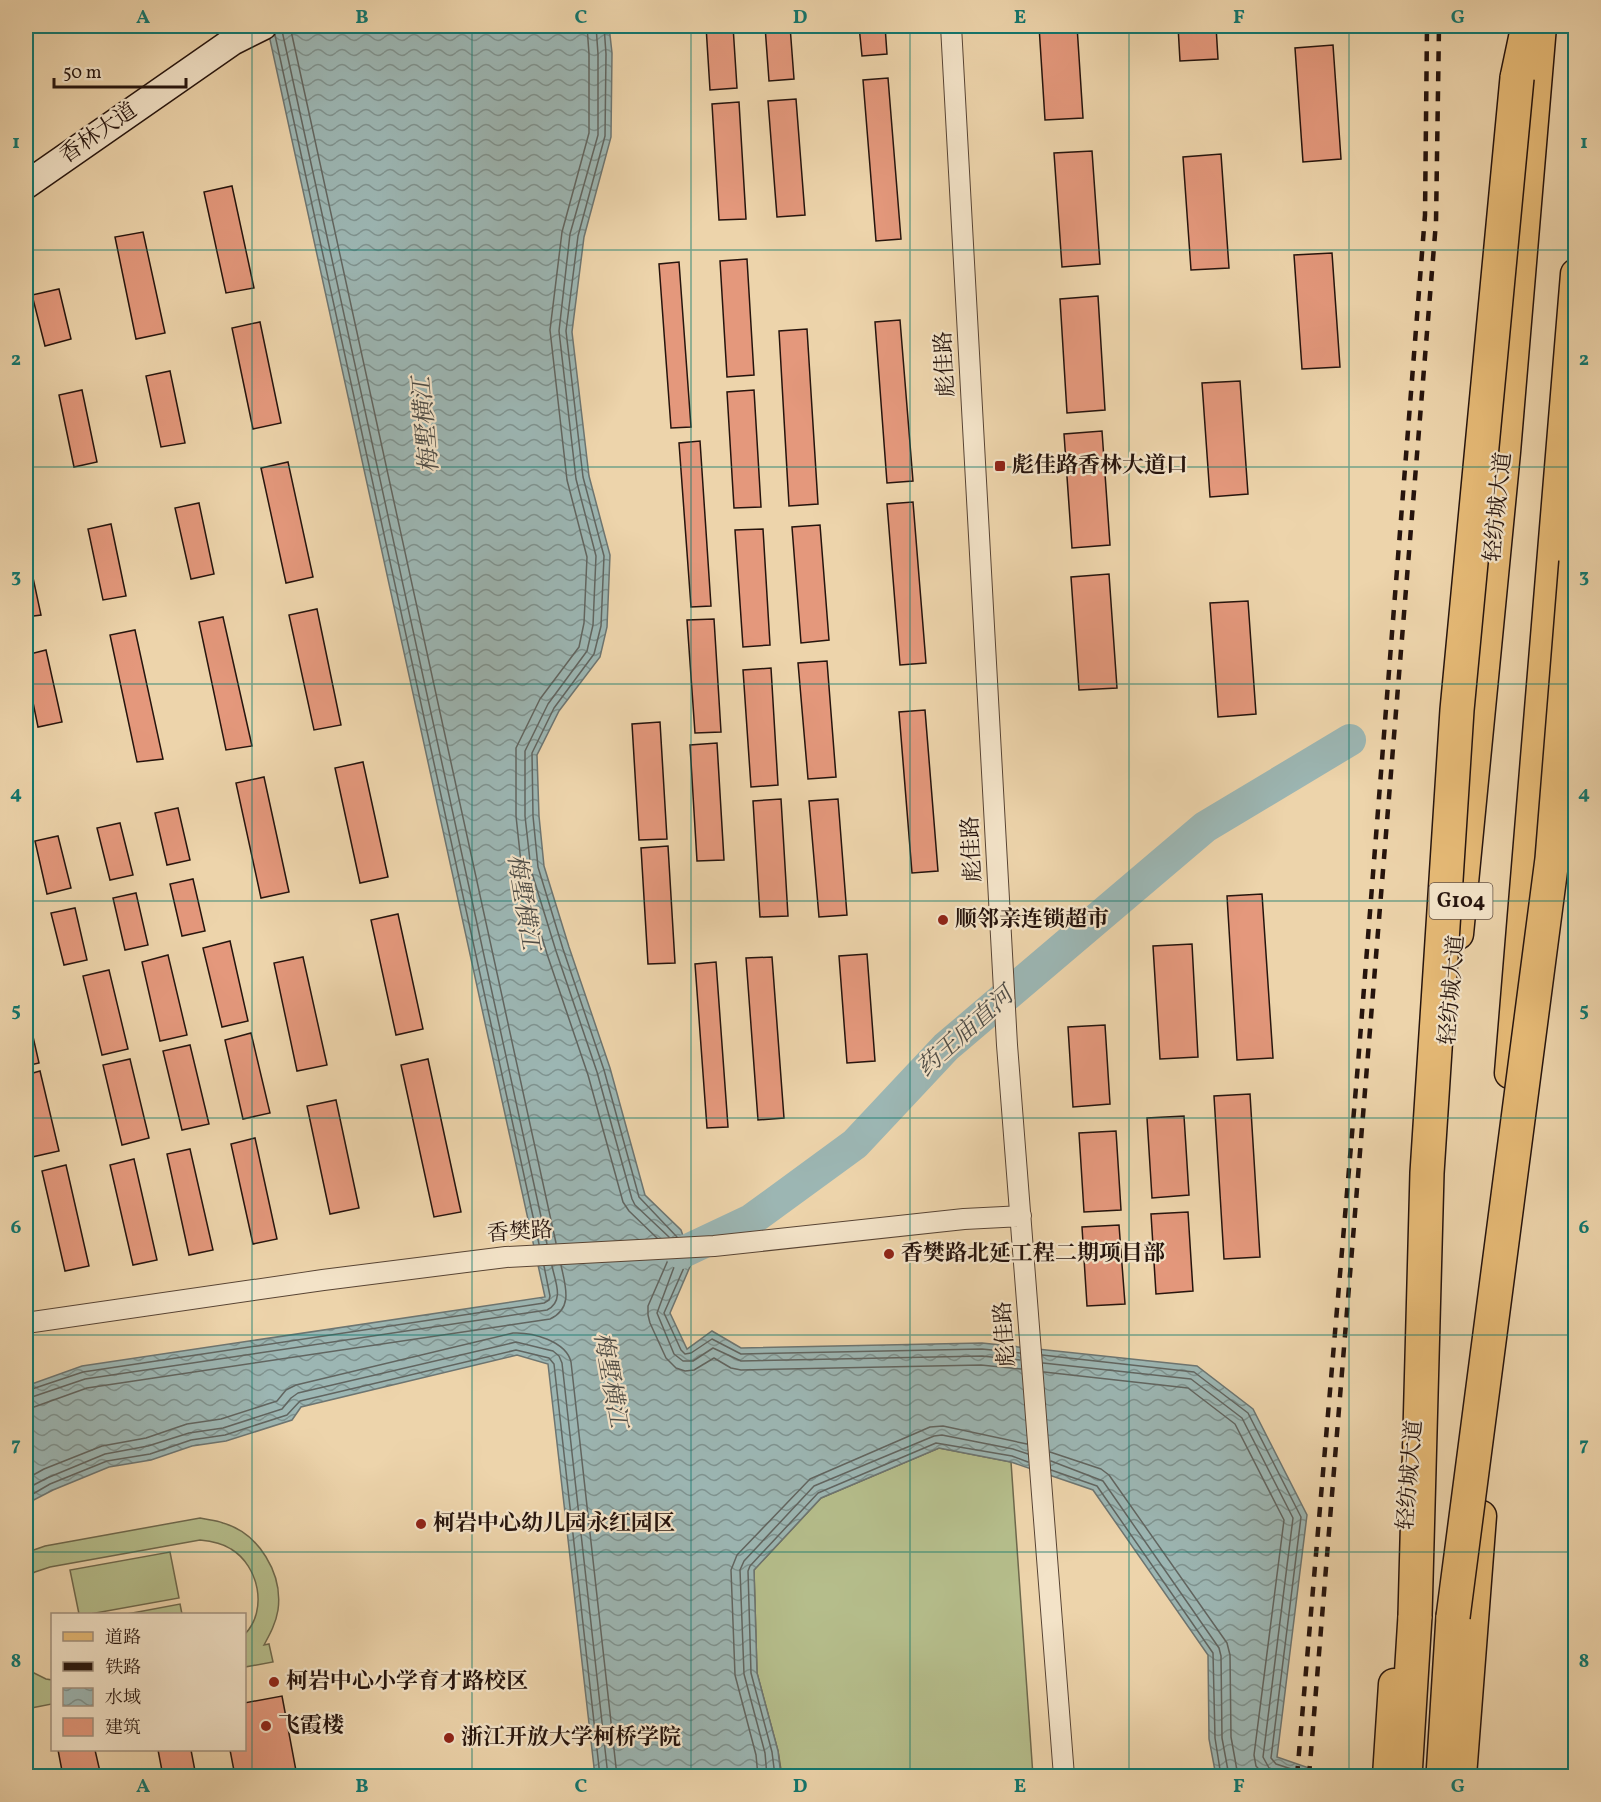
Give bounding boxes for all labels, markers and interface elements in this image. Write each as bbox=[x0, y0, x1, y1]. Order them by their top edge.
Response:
text: A bbox=[136, 4, 150, 32]
text: B bbox=[355, 4, 369, 32]
text: C bbox=[575, 4, 588, 32]
text: D bbox=[793, 4, 807, 32]
text: E bbox=[1014, 4, 1026, 32]
text: F bbox=[1233, 4, 1245, 32]
text: G bbox=[1451, 4, 1465, 32]
scale bar bbox=[54, 51, 186, 89]
text: 50 m bbox=[63, 61, 102, 86]
street label: 香林大道 bbox=[54, 96, 144, 172]
text: 1 bbox=[12, 129, 20, 157]
text: 1 bbox=[1580, 129, 1588, 157]
street label: 彪佳路 bbox=[929, 330, 963, 398]
text: 2 bbox=[11, 346, 21, 374]
text: 2 bbox=[1579, 346, 1589, 374]
water label: 梅墅横江 bbox=[406, 373, 448, 474]
place label: 彪佳路香林大道口 bbox=[1012, 451, 1188, 482]
street label: 轻纺城大道 bbox=[1478, 451, 1520, 563]
marker: 彪佳路香林大道口 bbox=[993, 459, 1007, 473]
text: 3 bbox=[11, 563, 21, 591]
text: 3 bbox=[1579, 563, 1589, 591]
text: 4 bbox=[10, 780, 22, 808]
text: 4 bbox=[1578, 780, 1590, 808]
street label: 彪佳路 bbox=[956, 815, 990, 883]
water label: 梅墅横江 bbox=[498, 852, 547, 955]
road number: G104 bbox=[1430, 883, 1492, 919]
place label: 顺邻亲连锁超市 bbox=[955, 905, 1109, 936]
marker: 顺邻亲连锁超市 bbox=[936, 913, 950, 927]
street label: 轻纺城大道 bbox=[1433, 934, 1473, 1046]
water label: 药王庙直河 bbox=[910, 978, 1025, 1086]
text: 5 bbox=[11, 997, 21, 1025]
text: 5 bbox=[1579, 997, 1589, 1025]
text: 6 bbox=[11, 1214, 22, 1242]
text: 6 bbox=[1579, 1214, 1590, 1242]
street label: 香樊路 bbox=[486, 1215, 554, 1251]
place label: 香樊路北延工程二期项目部 bbox=[901, 1239, 1165, 1270]
marker: 香樊路北延工程二期项目部 bbox=[882, 1247, 896, 1261]
street label: 彪佳路 bbox=[988, 1300, 1024, 1368]
water label: 梅墅横江 bbox=[584, 1330, 635, 1433]
street label: 轻纺城大道 bbox=[1391, 1419, 1431, 1531]
text: 7 bbox=[11, 1431, 21, 1459]
text: 7 bbox=[1579, 1431, 1589, 1459]
place label: 柯岩中心幼儿园永红园区 bbox=[433, 1509, 675, 1540]
marker: 柯岩中心幼儿园永红园区 bbox=[414, 1517, 428, 1531]
legend bbox=[51, 1613, 246, 1751]
text: 道路 bbox=[105, 1626, 141, 1651]
text: 8 bbox=[11, 1648, 21, 1676]
text: 8 bbox=[1579, 1648, 1589, 1676]
text: 铁路 bbox=[105, 1656, 141, 1681]
place label: 柯岩中心小学育才路校区 bbox=[286, 1667, 528, 1698]
marker: 柯岩中心小学育才路校区 bbox=[267, 1675, 281, 1689]
text: 水域 bbox=[105, 1686, 141, 1711]
place label: 飞霞楼 bbox=[278, 1711, 344, 1742]
text: 建筑 bbox=[105, 1716, 141, 1741]
marker: 飞霞楼 bbox=[259, 1719, 273, 1733]
place label: 浙江开放大学柯桥学院 bbox=[461, 1723, 681, 1754]
marker: 浙江开放大学柯桥学院 bbox=[442, 1731, 456, 1745]
text: A bbox=[136, 1773, 150, 1801]
text: B bbox=[355, 1773, 369, 1801]
text: C bbox=[575, 1773, 588, 1801]
text: D bbox=[793, 1773, 807, 1801]
text: E bbox=[1014, 1773, 1026, 1801]
text: F bbox=[1233, 1773, 1245, 1801]
text: G bbox=[1451, 1773, 1465, 1801]

